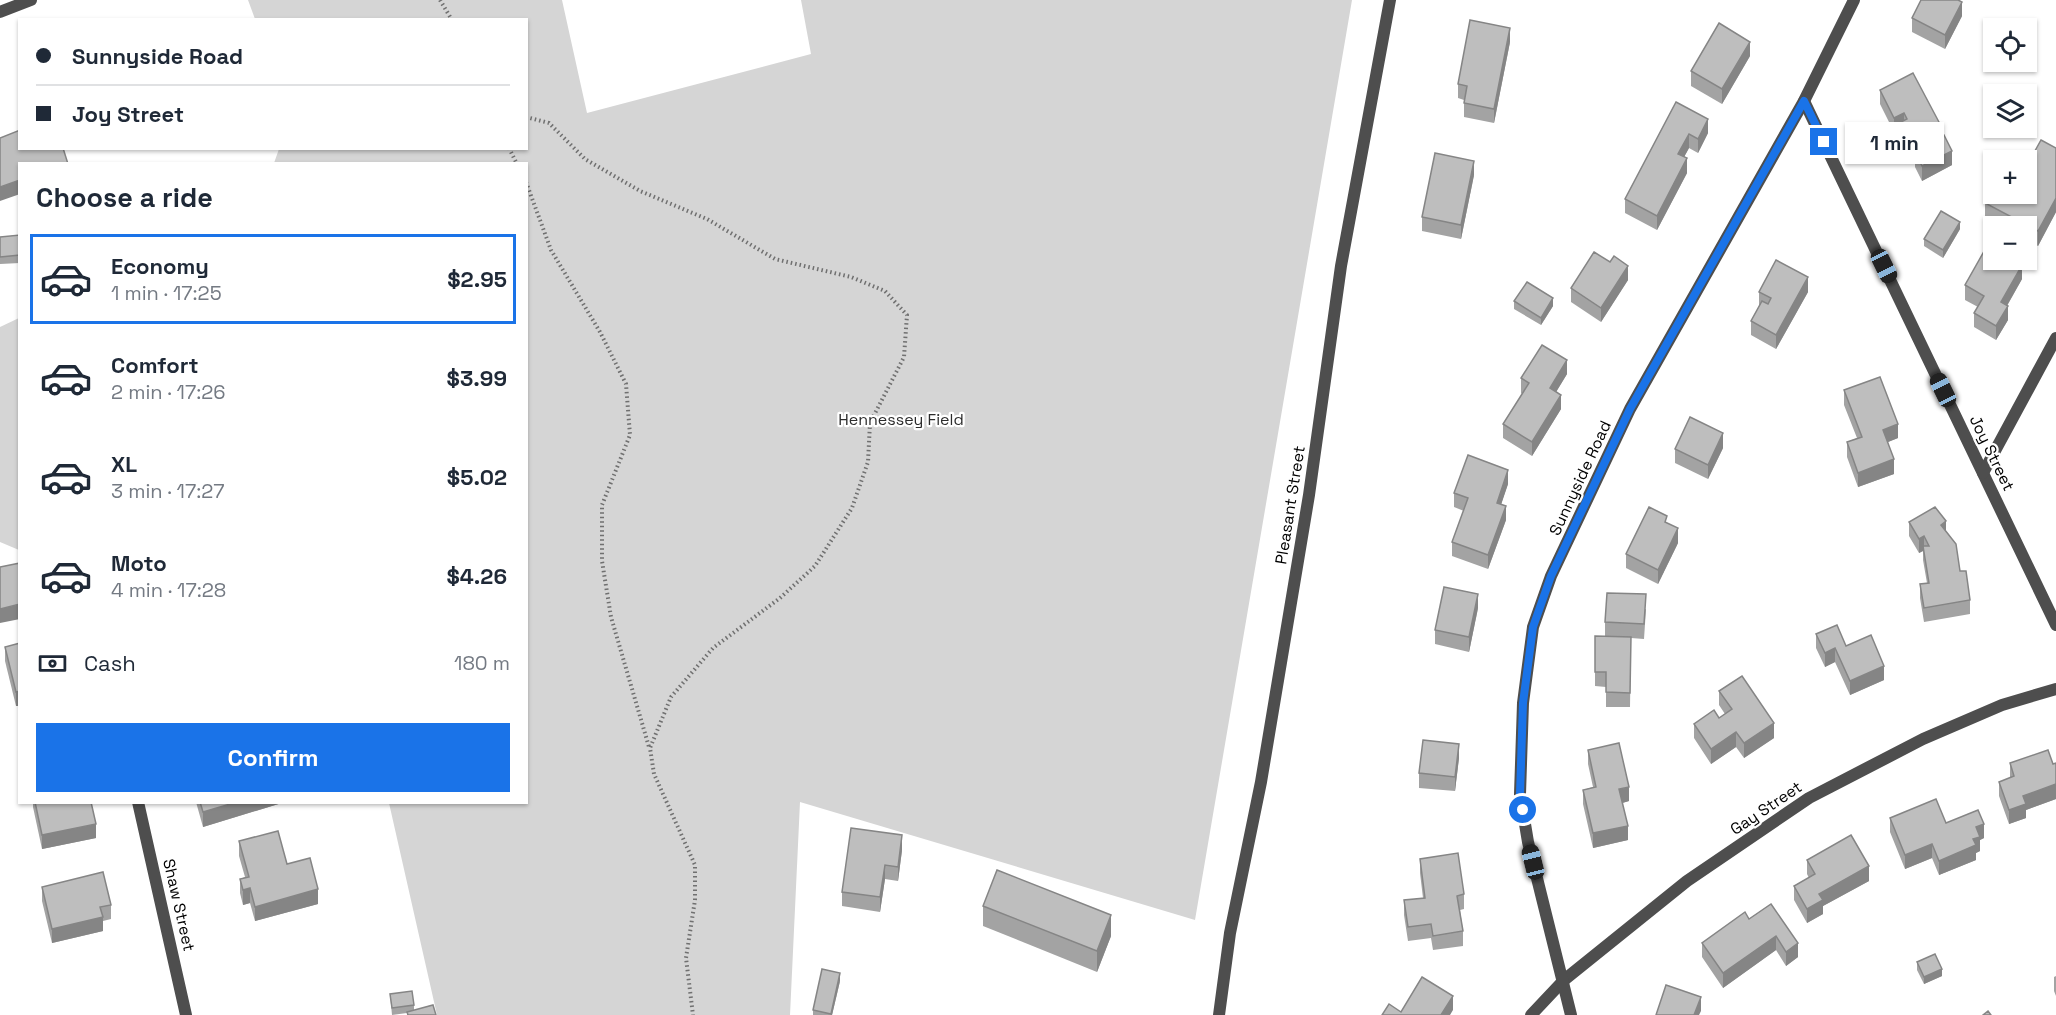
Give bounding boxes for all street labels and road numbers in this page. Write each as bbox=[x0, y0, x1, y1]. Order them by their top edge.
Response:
street label: Joy Street bbox=[1965, 412, 2019, 494]
street label: Sunnyside Road bbox=[1544, 417, 1616, 539]
street label: Pleasant Street bbox=[1270, 444, 1310, 566]
street label: Gay Street bbox=[1726, 776, 1806, 840]
street label: Shaw Street bbox=[158, 857, 200, 953]

